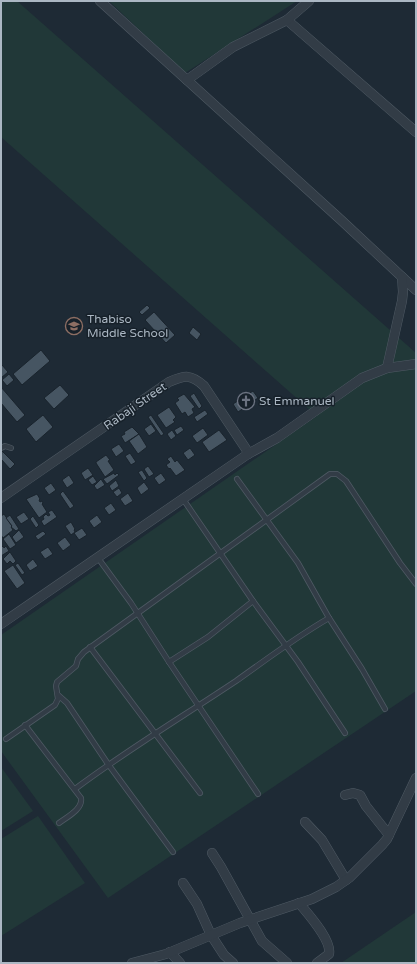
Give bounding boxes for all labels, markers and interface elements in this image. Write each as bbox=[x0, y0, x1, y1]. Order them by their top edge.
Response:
place label: Thabiso Middle School bbox=[87, 312, 168, 340]
school or university icon: Thabiso Middle School bbox=[64, 316, 84, 336]
street label: Rabaji Street bbox=[101, 379, 169, 433]
church icon: St Emmanuel bbox=[236, 391, 256, 411]
place label: St Emmanuel bbox=[259, 394, 335, 408]

